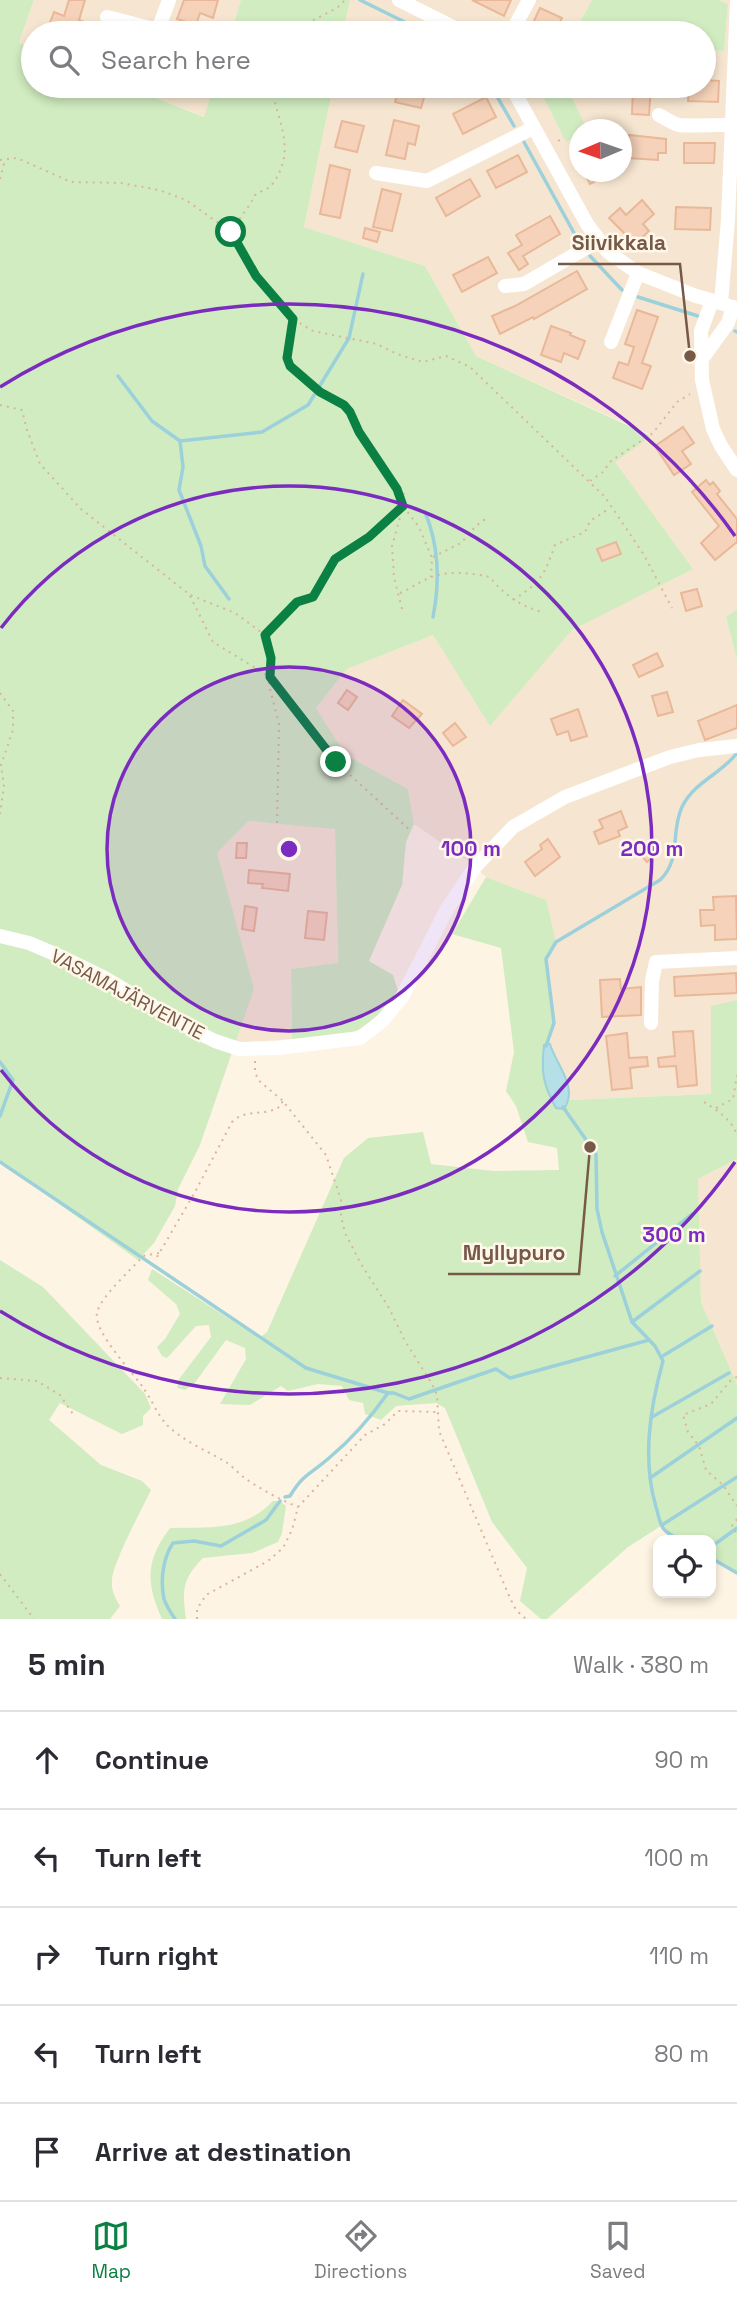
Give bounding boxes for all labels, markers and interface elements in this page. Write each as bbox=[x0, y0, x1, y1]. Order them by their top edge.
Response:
search box bbox=[21, 21, 716, 98]
icon: search bbox=[45, 41, 83, 79]
text: Search here bbox=[101, 43, 251, 77]
north arrow bbox=[569, 119, 632, 182]
route start bbox=[215, 216, 246, 247]
callout: Siivikkala bbox=[558, 222, 680, 264]
text: Siivikkala bbox=[572, 229, 666, 256]
route end bbox=[320, 746, 351, 777]
text: 100 m bbox=[441, 835, 501, 862]
text: 200 m bbox=[621, 835, 683, 862]
centre of rings bbox=[277, 837, 301, 861]
street label: VASAMAJÄRVENTIE bbox=[47, 943, 209, 1046]
text: 300 m bbox=[642, 1221, 706, 1248]
callout: Myllypuro bbox=[448, 1232, 579, 1274]
text: Myllypuro bbox=[463, 1239, 565, 1266]
map controls bbox=[653, 1535, 716, 1598]
button: locate bbox=[653, 1535, 716, 1598]
text: 5 min bbox=[28, 1645, 106, 1684]
text: Walk · 380 m bbox=[573, 1650, 709, 1680]
icon: ahead bbox=[28, 1741, 66, 1779]
text: Continue bbox=[95, 1743, 209, 1777]
text: 90 m bbox=[654, 1745, 709, 1775]
icon: left bbox=[28, 1839, 66, 1877]
text: Turn left bbox=[95, 1841, 202, 1875]
text: 100 m bbox=[644, 1843, 709, 1873]
icon: right bbox=[28, 1937, 66, 1975]
text: Turn right bbox=[95, 1939, 219, 1973]
text: 110 m bbox=[649, 1941, 709, 1971]
icon: left bbox=[28, 2035, 66, 2073]
text: Turn left bbox=[95, 2037, 202, 2071]
text: 80 m bbox=[654, 2039, 709, 2069]
icon: arrive bbox=[28, 2133, 66, 2171]
text: Arrive at destination bbox=[95, 2135, 352, 2169]
tab: Map bbox=[91, 2217, 131, 2284]
tab: Directions bbox=[314, 2217, 407, 2284]
tab: Saved bbox=[590, 2217, 646, 2284]

